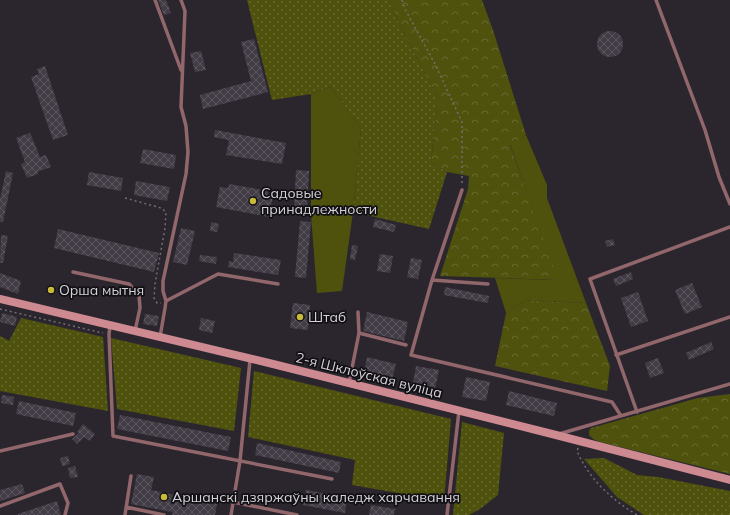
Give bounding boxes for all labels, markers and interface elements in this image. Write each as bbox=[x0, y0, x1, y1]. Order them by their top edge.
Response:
place label: Садовые принадлежности bbox=[261, 184, 377, 218]
marker: Садовые принадлежности bbox=[248, 196, 258, 206]
place label: Орша мытня bbox=[59, 281, 144, 299]
marker: Орша мытня bbox=[46, 285, 56, 295]
place label: Штаб bbox=[308, 308, 346, 326]
marker: Штаб bbox=[295, 312, 305, 322]
street label: 2-я Шклоўская вуліца bbox=[294, 348, 444, 402]
place label: Аршанскі дзяржаўны каледж харчавання bbox=[172, 488, 460, 506]
marker: Аршанскі дзяржаўны каледж харчавання bbox=[159, 492, 169, 502]

